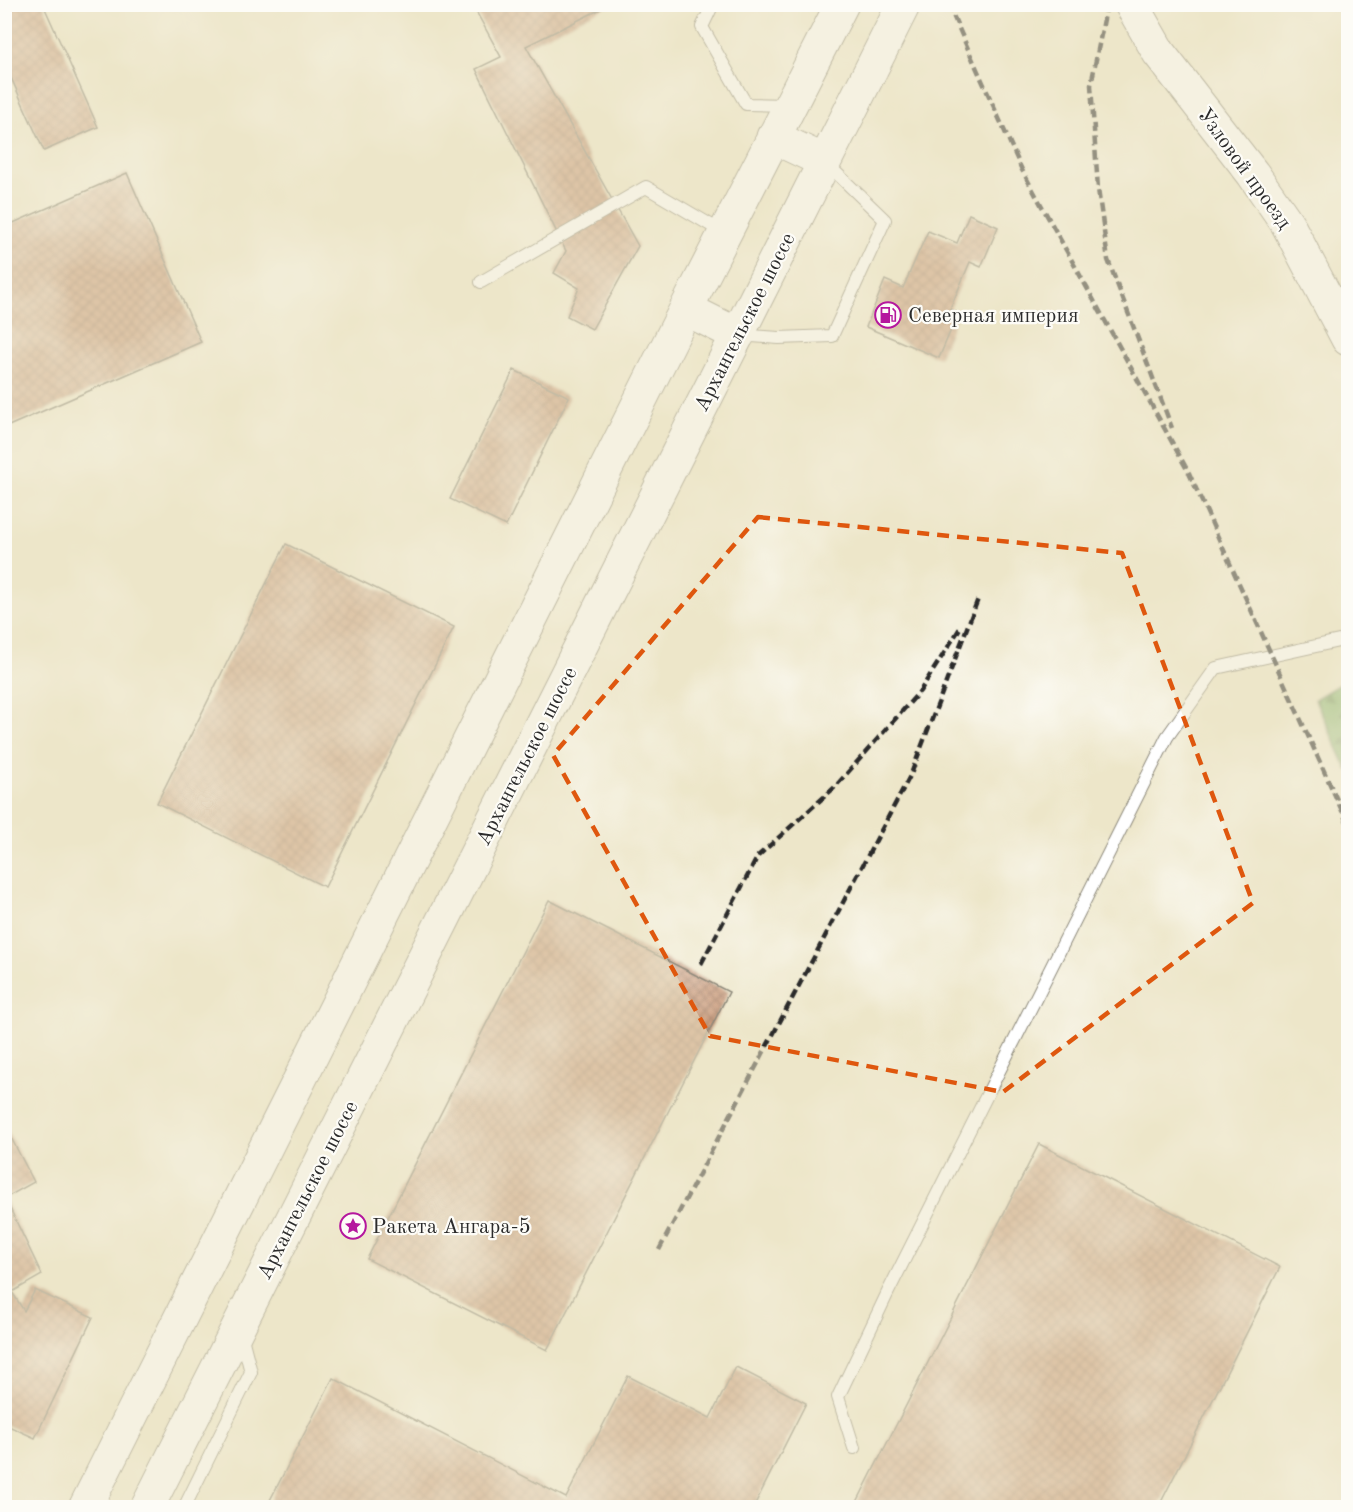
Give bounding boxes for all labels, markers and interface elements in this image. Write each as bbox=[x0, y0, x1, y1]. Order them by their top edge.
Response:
street label: Узловой проезд bbox=[1193, 105, 1295, 234]
street label: Архангельское шоссе bbox=[691, 230, 799, 415]
fuel station icon: Северная империя bbox=[873, 300, 903, 330]
place label: Северная империя bbox=[908, 306, 1079, 327]
street label: Архангельское шоссе bbox=[473, 664, 581, 849]
street label: Архангельское шоссе bbox=[254, 1098, 362, 1283]
place icon: Ракета Ангара-5 bbox=[338, 1211, 368, 1241]
place label: Ракета Ангара-5 bbox=[372, 1217, 531, 1238]

